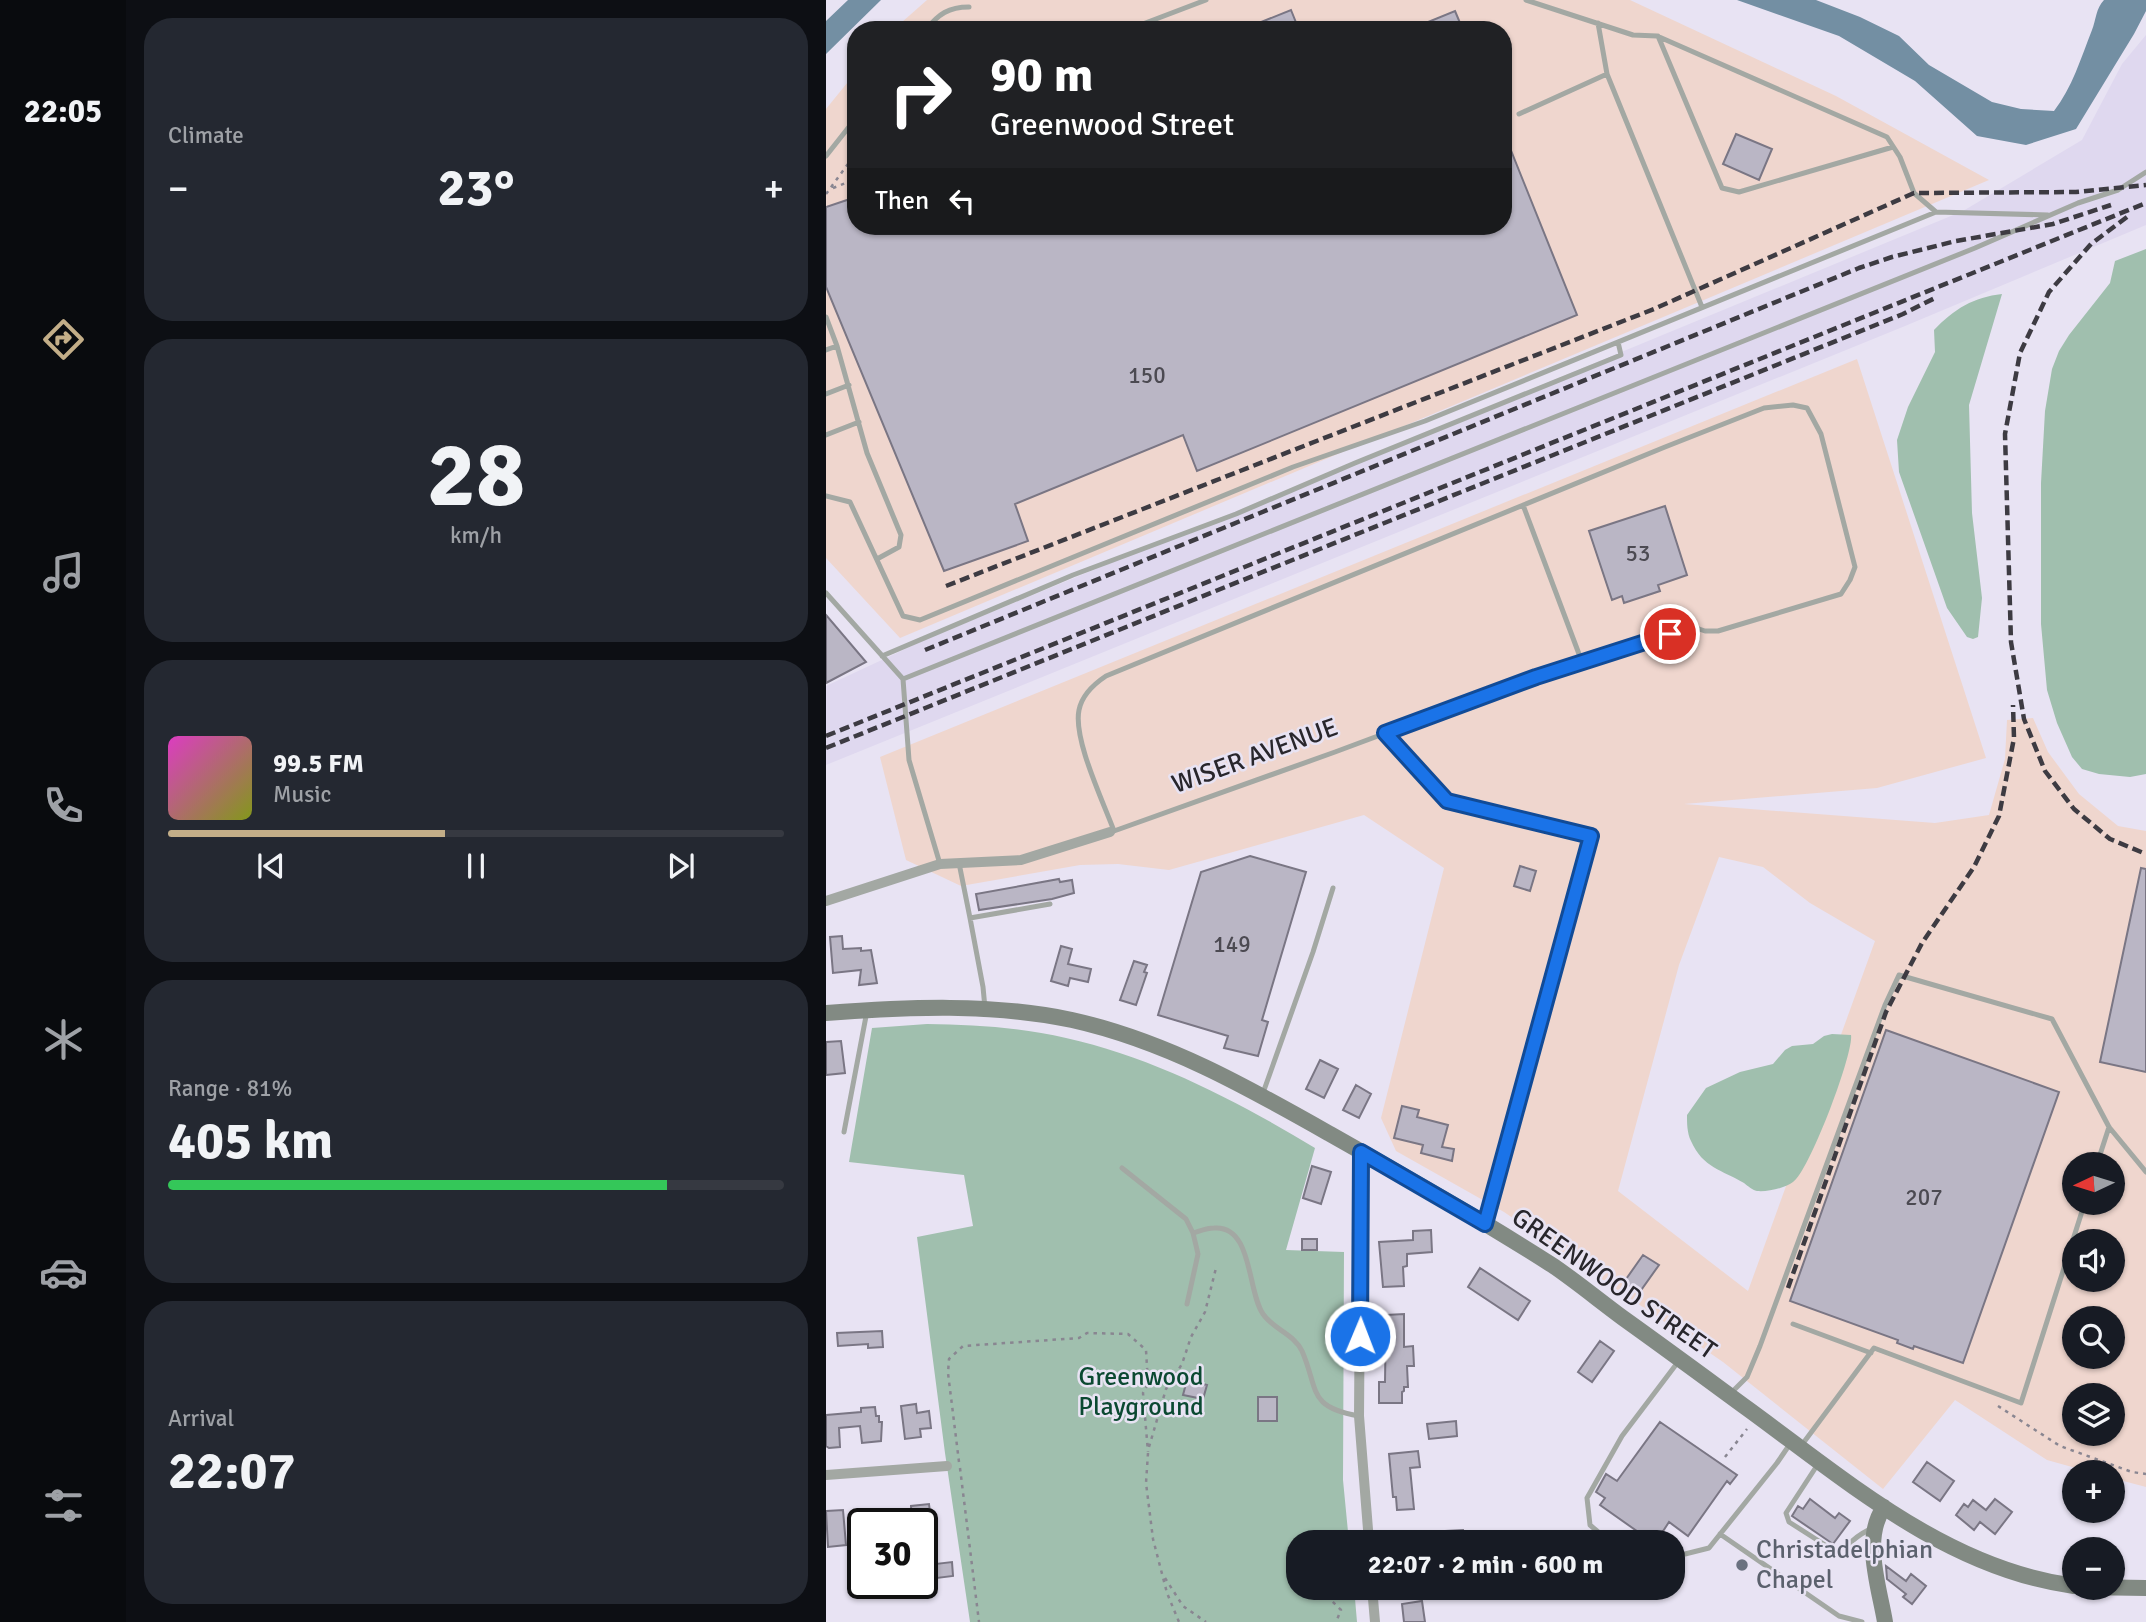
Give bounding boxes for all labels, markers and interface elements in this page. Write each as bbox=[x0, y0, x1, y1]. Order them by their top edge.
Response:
text: 90 m bbox=[990, 45, 1093, 105]
icon: right bbox=[875, 49, 966, 140]
text: 22:05 bbox=[24, 92, 102, 131]
text: Greenwood Street bbox=[990, 105, 1234, 144]
text: Climate bbox=[168, 121, 244, 150]
text: 23° bbox=[438, 156, 514, 220]
text: − bbox=[168, 165, 189, 212]
text: + bbox=[763, 165, 784, 212]
icon: left bbox=[943, 182, 981, 220]
text: Then bbox=[875, 185, 929, 217]
icon: directions bbox=[39, 315, 88, 364]
house number: 150 bbox=[1128, 361, 1166, 390]
text: 28 bbox=[427, 419, 525, 532]
text: km/h bbox=[450, 521, 502, 550]
house number: 53 bbox=[1626, 539, 1650, 568]
icon: music bbox=[39, 548, 88, 597]
pin bbox=[1640, 604, 1700, 664]
icon: arrive bbox=[1651, 615, 1689, 653]
street label: WISER AVENUE bbox=[1168, 711, 1342, 801]
text: 99.5 FM bbox=[273, 748, 364, 780]
text: Music bbox=[273, 780, 331, 809]
icon: phone bbox=[39, 781, 88, 830]
icon: previous bbox=[252, 847, 290, 885]
icon: pause bbox=[457, 847, 495, 885]
icon: next bbox=[662, 847, 700, 885]
house number: 149 bbox=[1213, 930, 1251, 959]
icon: climate bbox=[39, 1015, 88, 1064]
text: Range · 81% bbox=[168, 1074, 292, 1103]
text: 405 km bbox=[168, 1109, 333, 1173]
north arrow bbox=[2062, 1152, 2124, 1214]
map controls bbox=[2062, 1152, 2125, 1600]
house number: 207 bbox=[1905, 1183, 1943, 1212]
street label: GREENWOOD STREET bbox=[1506, 1201, 1723, 1367]
button: sound bbox=[2062, 1229, 2125, 1292]
icon: car bbox=[39, 1248, 88, 1297]
position arrow bbox=[1323, 1299, 1397, 1373]
button: search bbox=[2062, 1306, 2125, 1369]
park label: Greenwood Playground bbox=[1078, 1361, 1204, 1423]
button: layers bbox=[2062, 1383, 2125, 1446]
text: Arrival bbox=[168, 1404, 234, 1433]
text: 22:07 bbox=[168, 1439, 296, 1503]
button: + bbox=[2062, 1460, 2125, 1523]
icon: filters bbox=[39, 1481, 88, 1530]
speed limit sign: 30 bbox=[847, 1508, 938, 1599]
place label: Christadelphian Chapel bbox=[1756, 1534, 1933, 1596]
button: − bbox=[2062, 1537, 2125, 1600]
text: 22:07 · 2 min · 600 m bbox=[1368, 1549, 1603, 1581]
marker: Christadelphian Chapel bbox=[1734, 1557, 1750, 1573]

